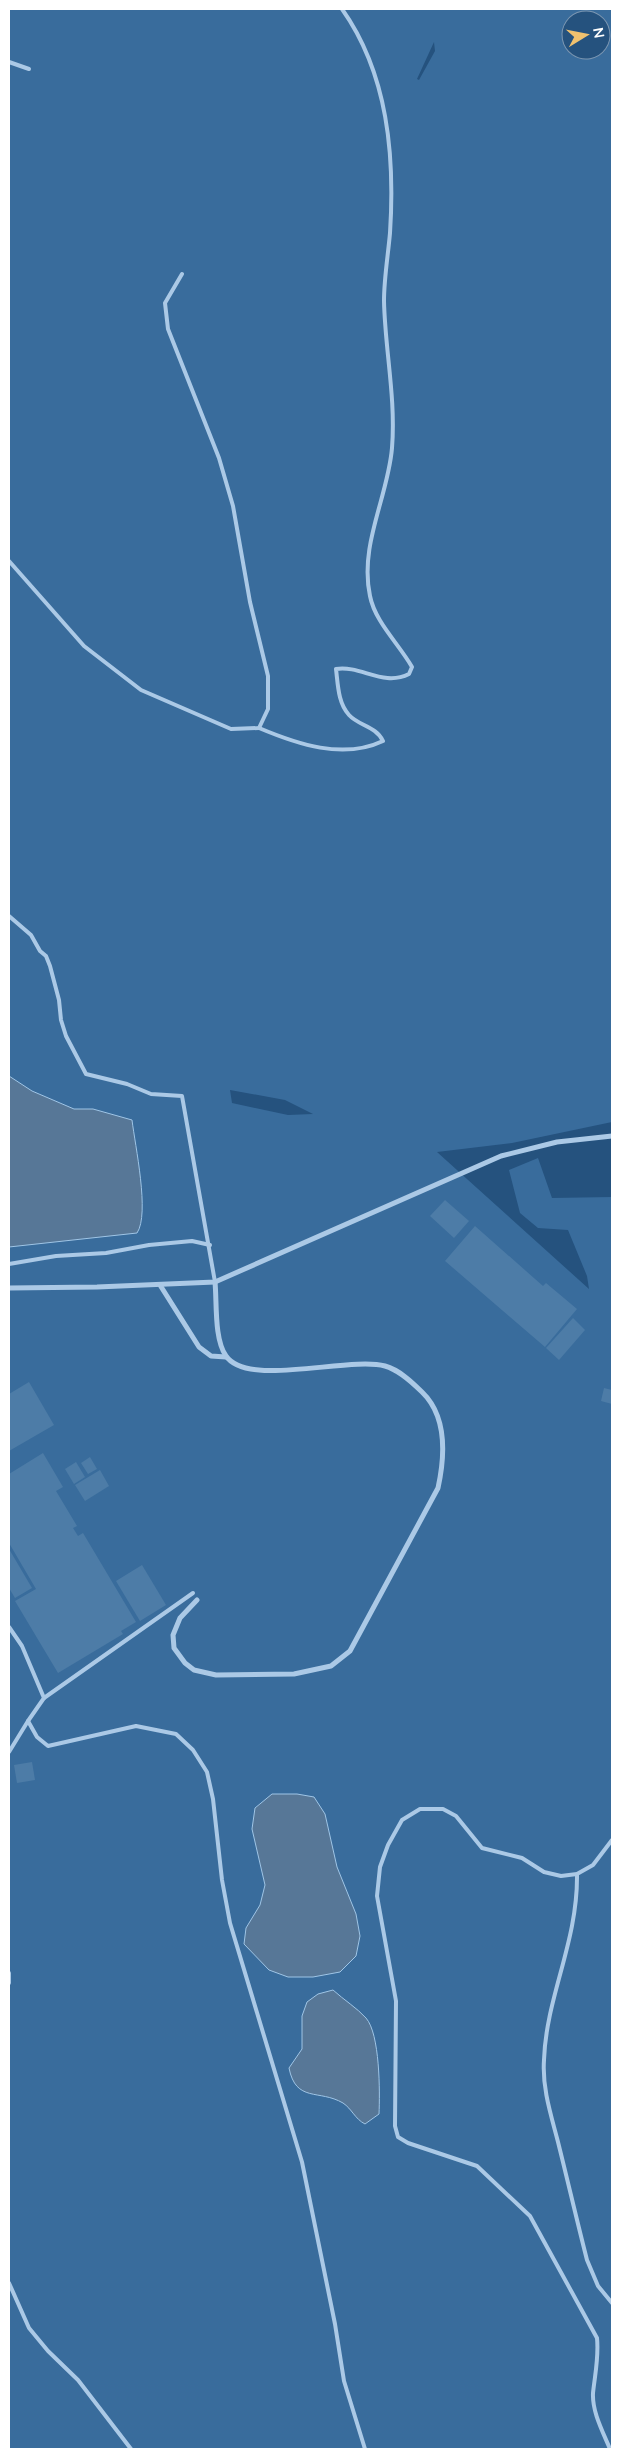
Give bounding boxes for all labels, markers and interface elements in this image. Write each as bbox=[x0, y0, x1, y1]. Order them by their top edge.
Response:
north arrow bbox=[561, 10, 611, 60]
text: N bbox=[588, 26, 609, 40]

